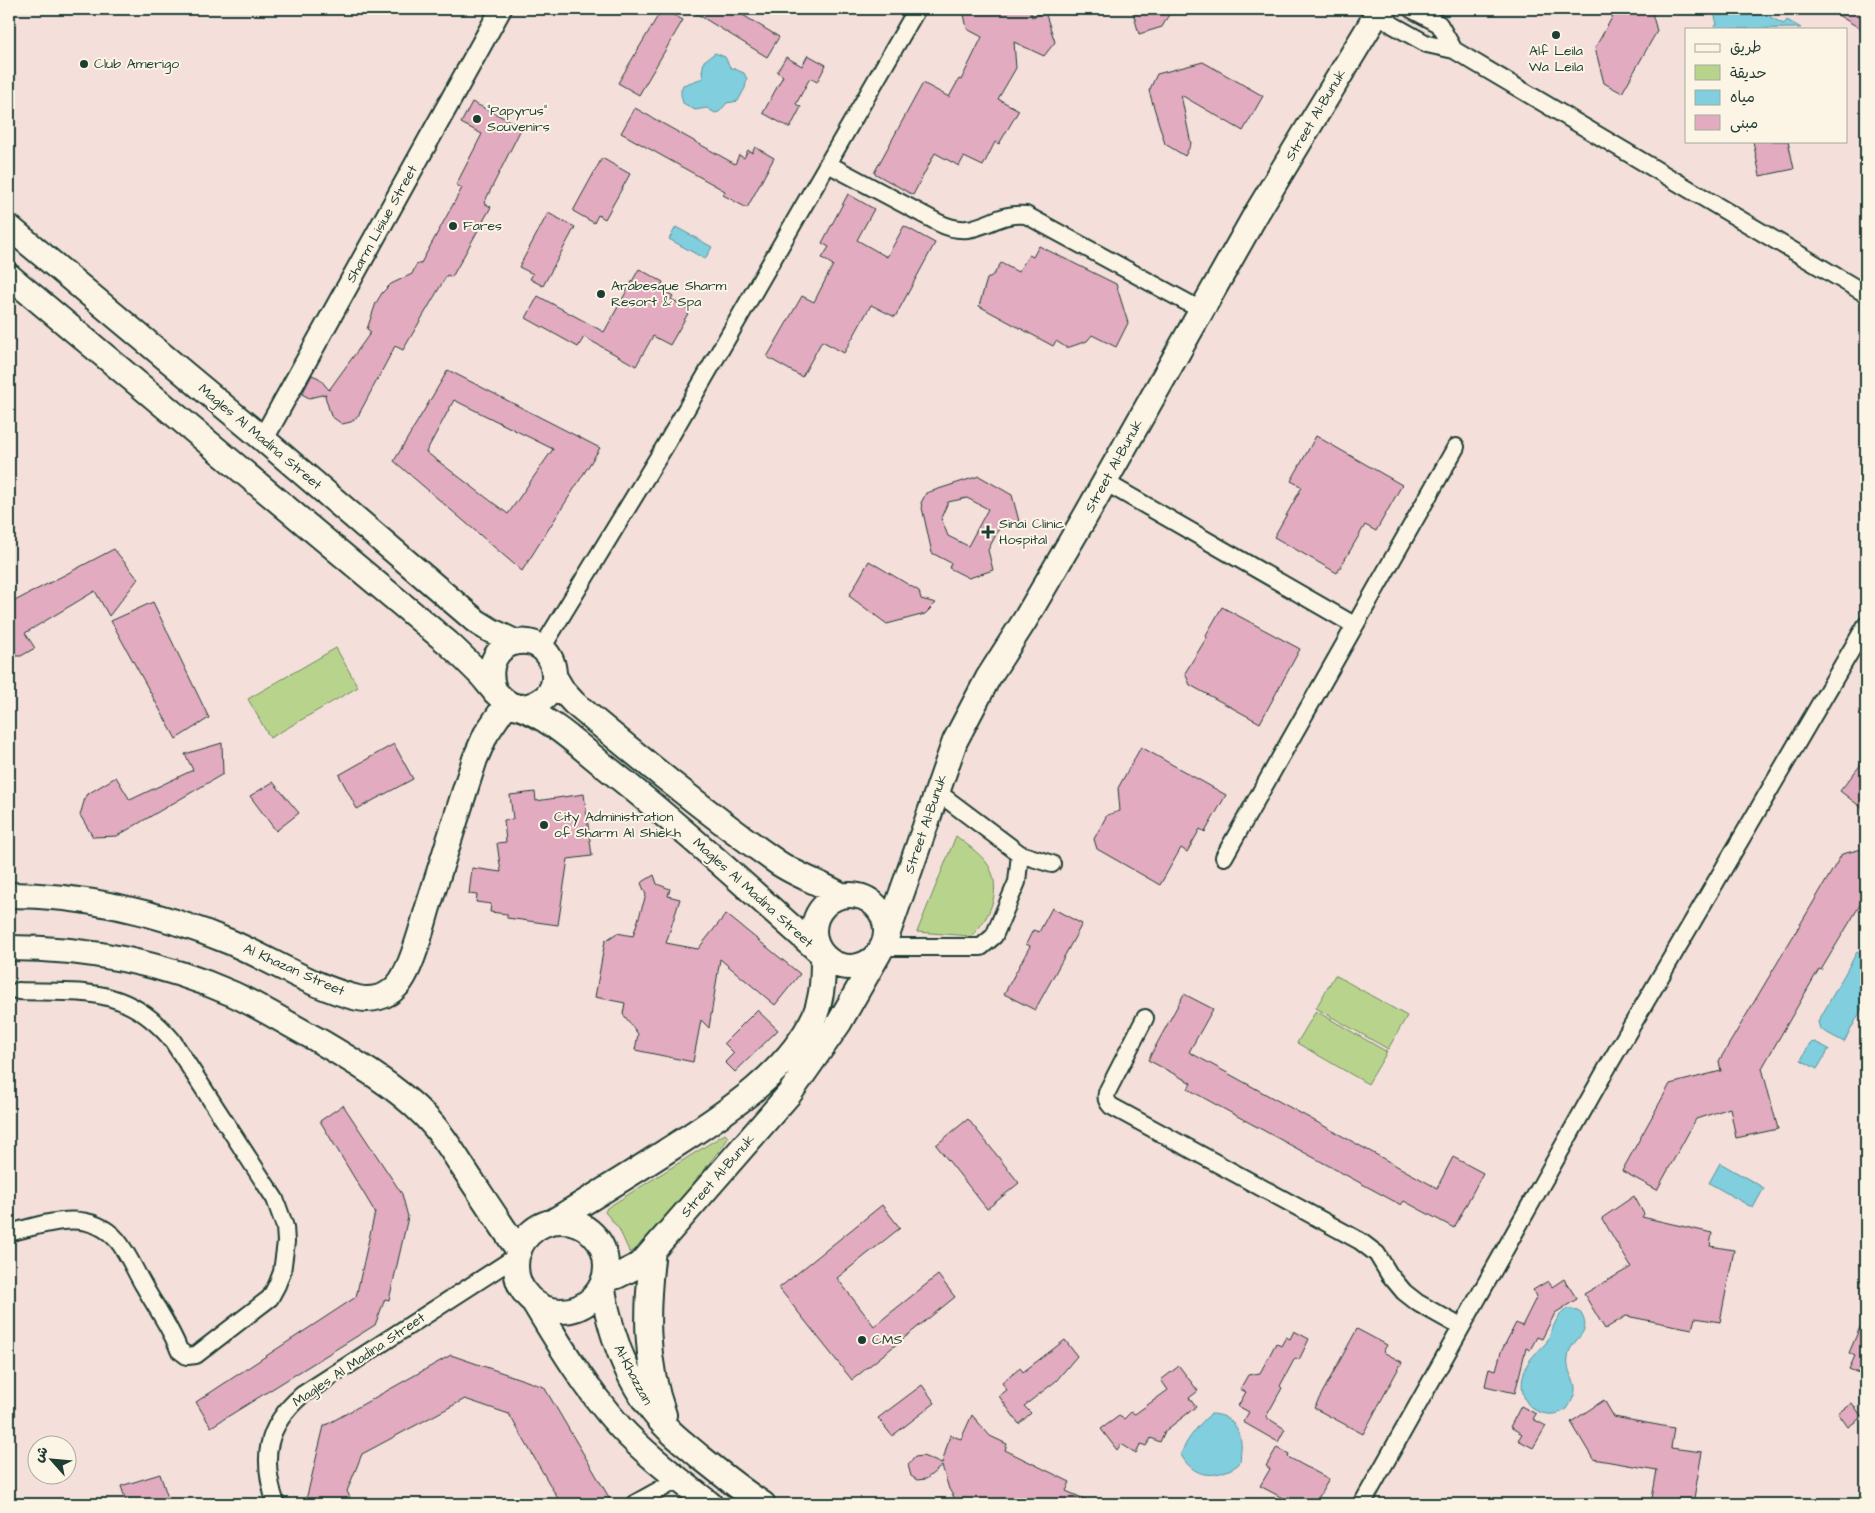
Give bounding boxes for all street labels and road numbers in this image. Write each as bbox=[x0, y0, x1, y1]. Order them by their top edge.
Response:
street label: Street Al-Bunuk bbox=[1281, 65, 1352, 165]
street label: Sharm Lisiue Street bbox=[341, 161, 423, 286]
street label: Magles Al Madina Street bbox=[194, 379, 326, 495]
street label: Street Al-Bunuk bbox=[1080, 415, 1148, 516]
street label: Street Al-Bunuk bbox=[900, 771, 953, 876]
street label: Magles Al Madina Street bbox=[688, 833, 818, 953]
street label: Al Khazan Street bbox=[240, 939, 348, 1001]
street label: Street Al-Bunuk bbox=[676, 1130, 760, 1222]
street label: Magles Al Madina Street bbox=[289, 1308, 430, 1412]
street label: Al-Khazzan bbox=[609, 1341, 657, 1409]

